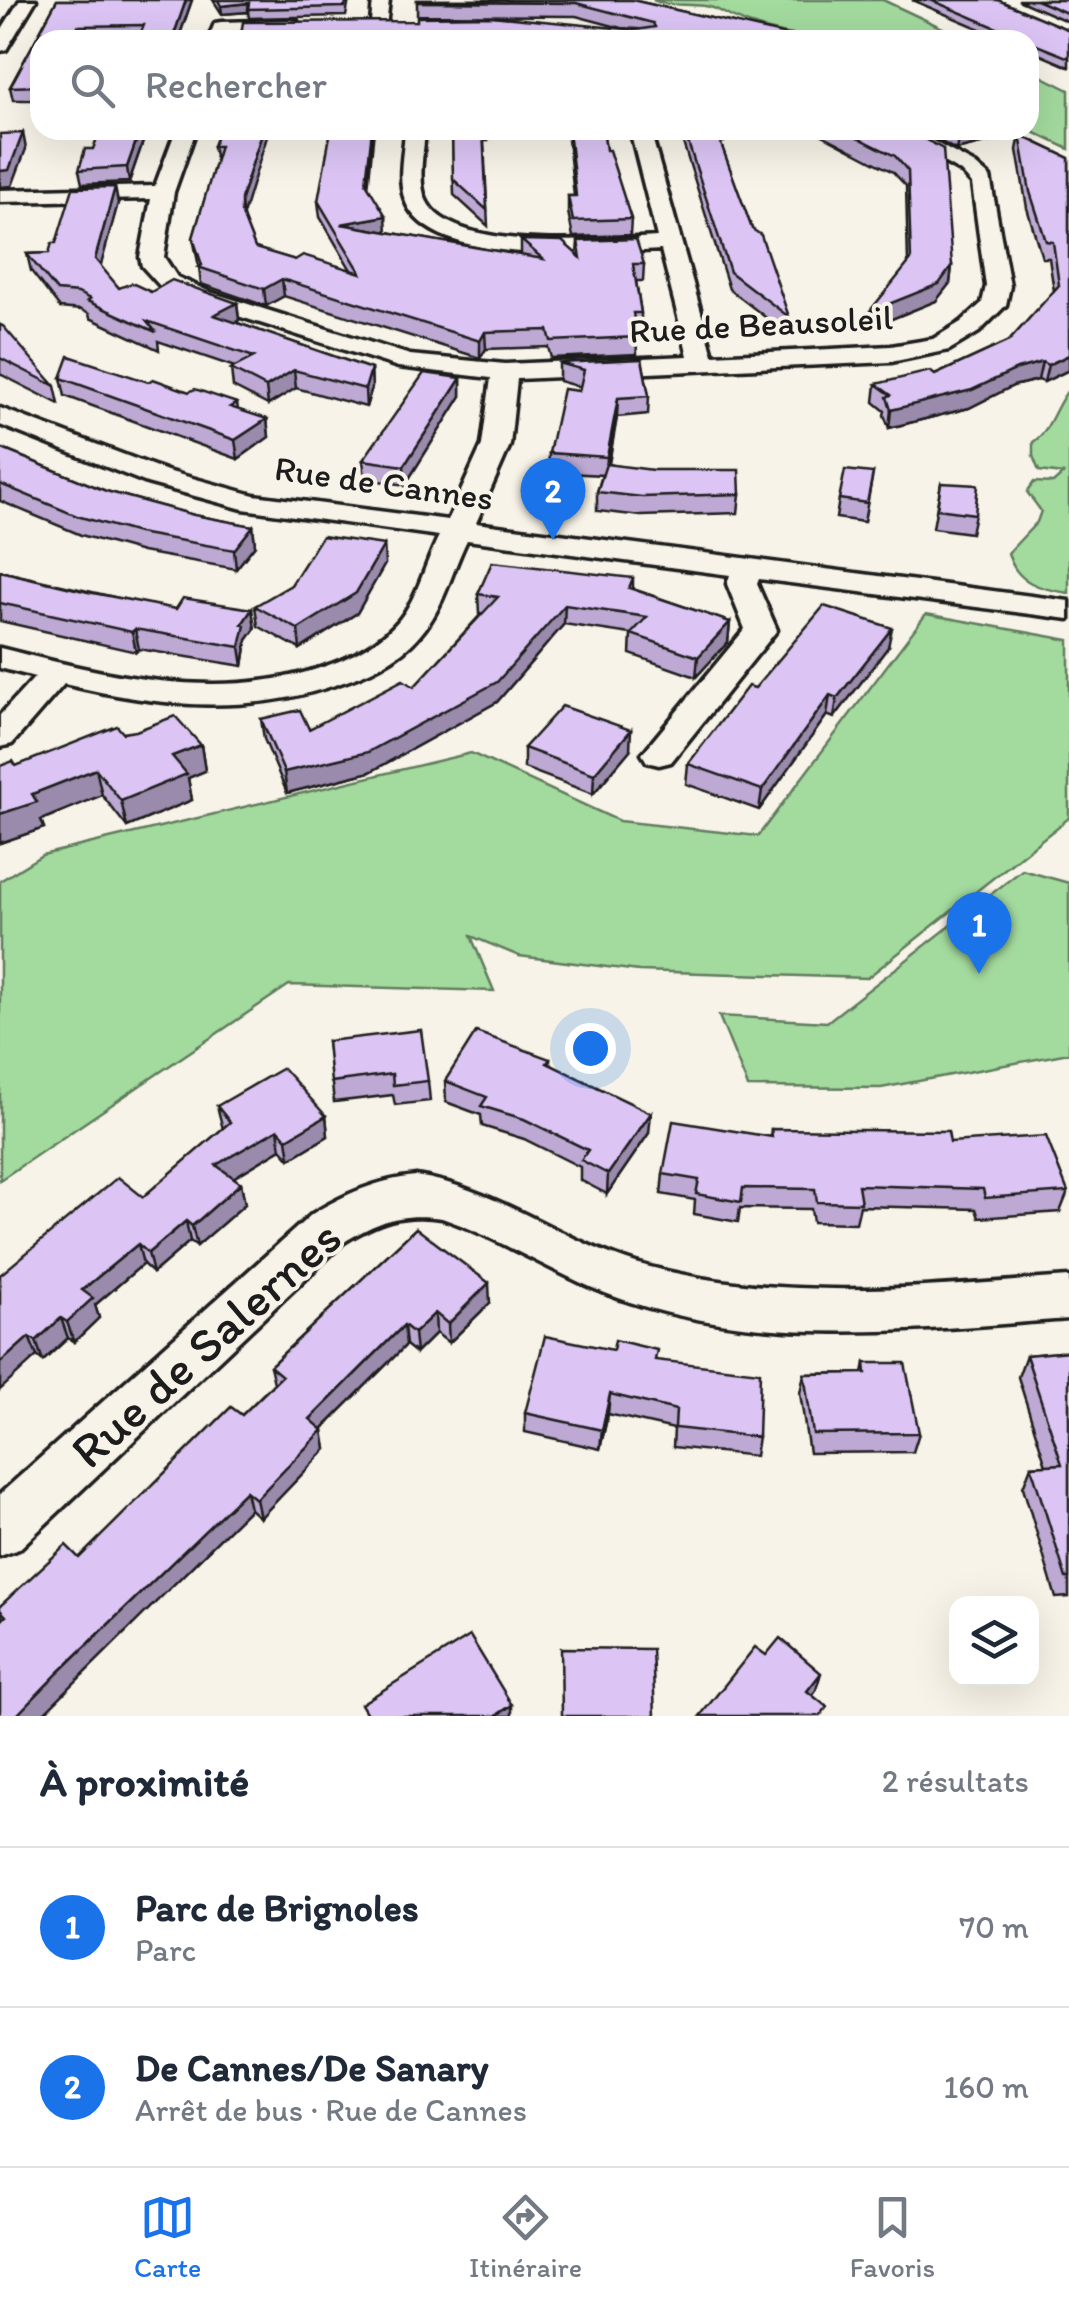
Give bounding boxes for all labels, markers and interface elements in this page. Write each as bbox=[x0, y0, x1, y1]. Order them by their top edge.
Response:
search box bbox=[30, 30, 1039, 140]
icon: search bbox=[65, 58, 120, 113]
text: Rechercher bbox=[145, 62, 327, 108]
street label: Rue de Beausoleil bbox=[628, 296, 894, 352]
street label: Rue de Cannes bbox=[272, 447, 496, 519]
pin: 2 bbox=[520, 458, 586, 540]
pin: 1 bbox=[946, 892, 1012, 974]
your location bbox=[565, 1023, 616, 1074]
street label: Rue de Salernes bbox=[58, 1206, 353, 1481]
map controls bbox=[949, 1596, 1039, 1686]
button: layers bbox=[949, 1596, 1039, 1686]
text: À proximité bbox=[40, 1756, 249, 1807]
text: 2 résultats bbox=[882, 1762, 1029, 1800]
text: Parc de Brignoles bbox=[135, 1885, 419, 1931]
text: 1 bbox=[65, 1908, 80, 1946]
text: 70 m bbox=[959, 1908, 1029, 1946]
text: Parc bbox=[135, 1931, 196, 1969]
text: De Cannes/De Sanary bbox=[135, 2045, 488, 2091]
text: 2 bbox=[64, 2068, 81, 2106]
text: 160 m bbox=[943, 2068, 1029, 2106]
text: Arrêt de bus · Rue de Cannes bbox=[135, 2091, 527, 2129]
tab: Carte bbox=[134, 2190, 201, 2284]
tab: Itinéraire bbox=[469, 2190, 582, 2284]
tab: Favoris bbox=[850, 2190, 935, 2284]

